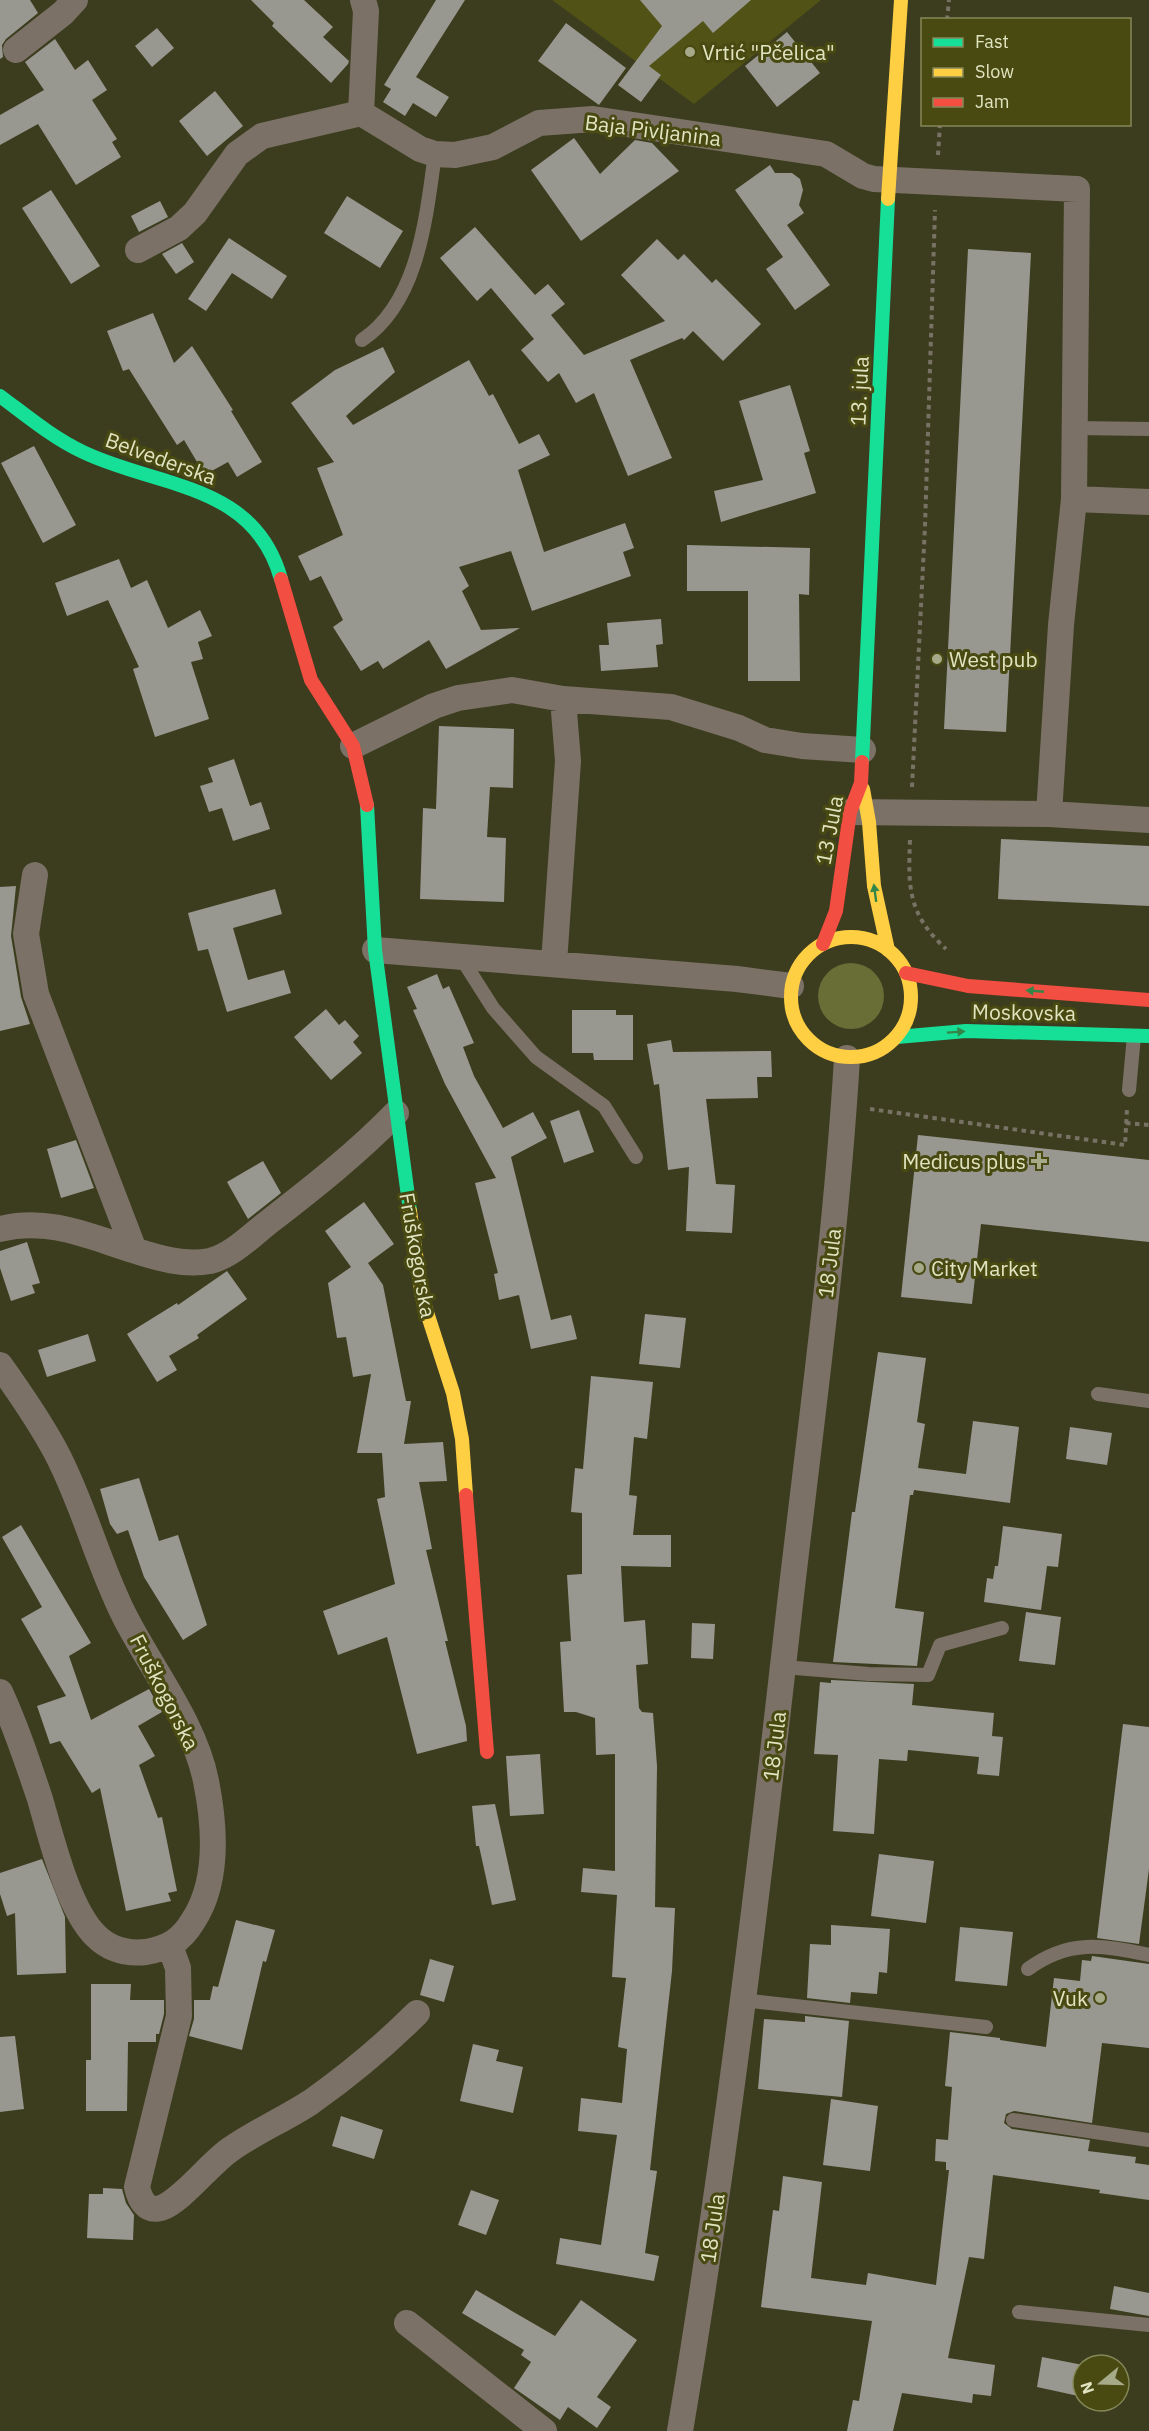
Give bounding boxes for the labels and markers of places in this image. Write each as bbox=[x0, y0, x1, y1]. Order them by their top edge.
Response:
place label: Vrtić "Pčelica" bbox=[702, 38, 835, 66]
marker: Vrtić "Pčelica" bbox=[683, 45, 697, 59]
place label: West pub bbox=[949, 645, 1038, 673]
marker: West pub bbox=[930, 652, 944, 666]
place label: Medicus plus bbox=[902, 1147, 1026, 1175]
marker: Medicus plus bbox=[1030, 1152, 1048, 1170]
place label: City Market bbox=[931, 1254, 1038, 1282]
marker: City Market bbox=[912, 1261, 926, 1275]
place label: Vuk bbox=[1053, 1984, 1088, 2012]
marker: Vuk bbox=[1093, 1991, 1107, 2005]

